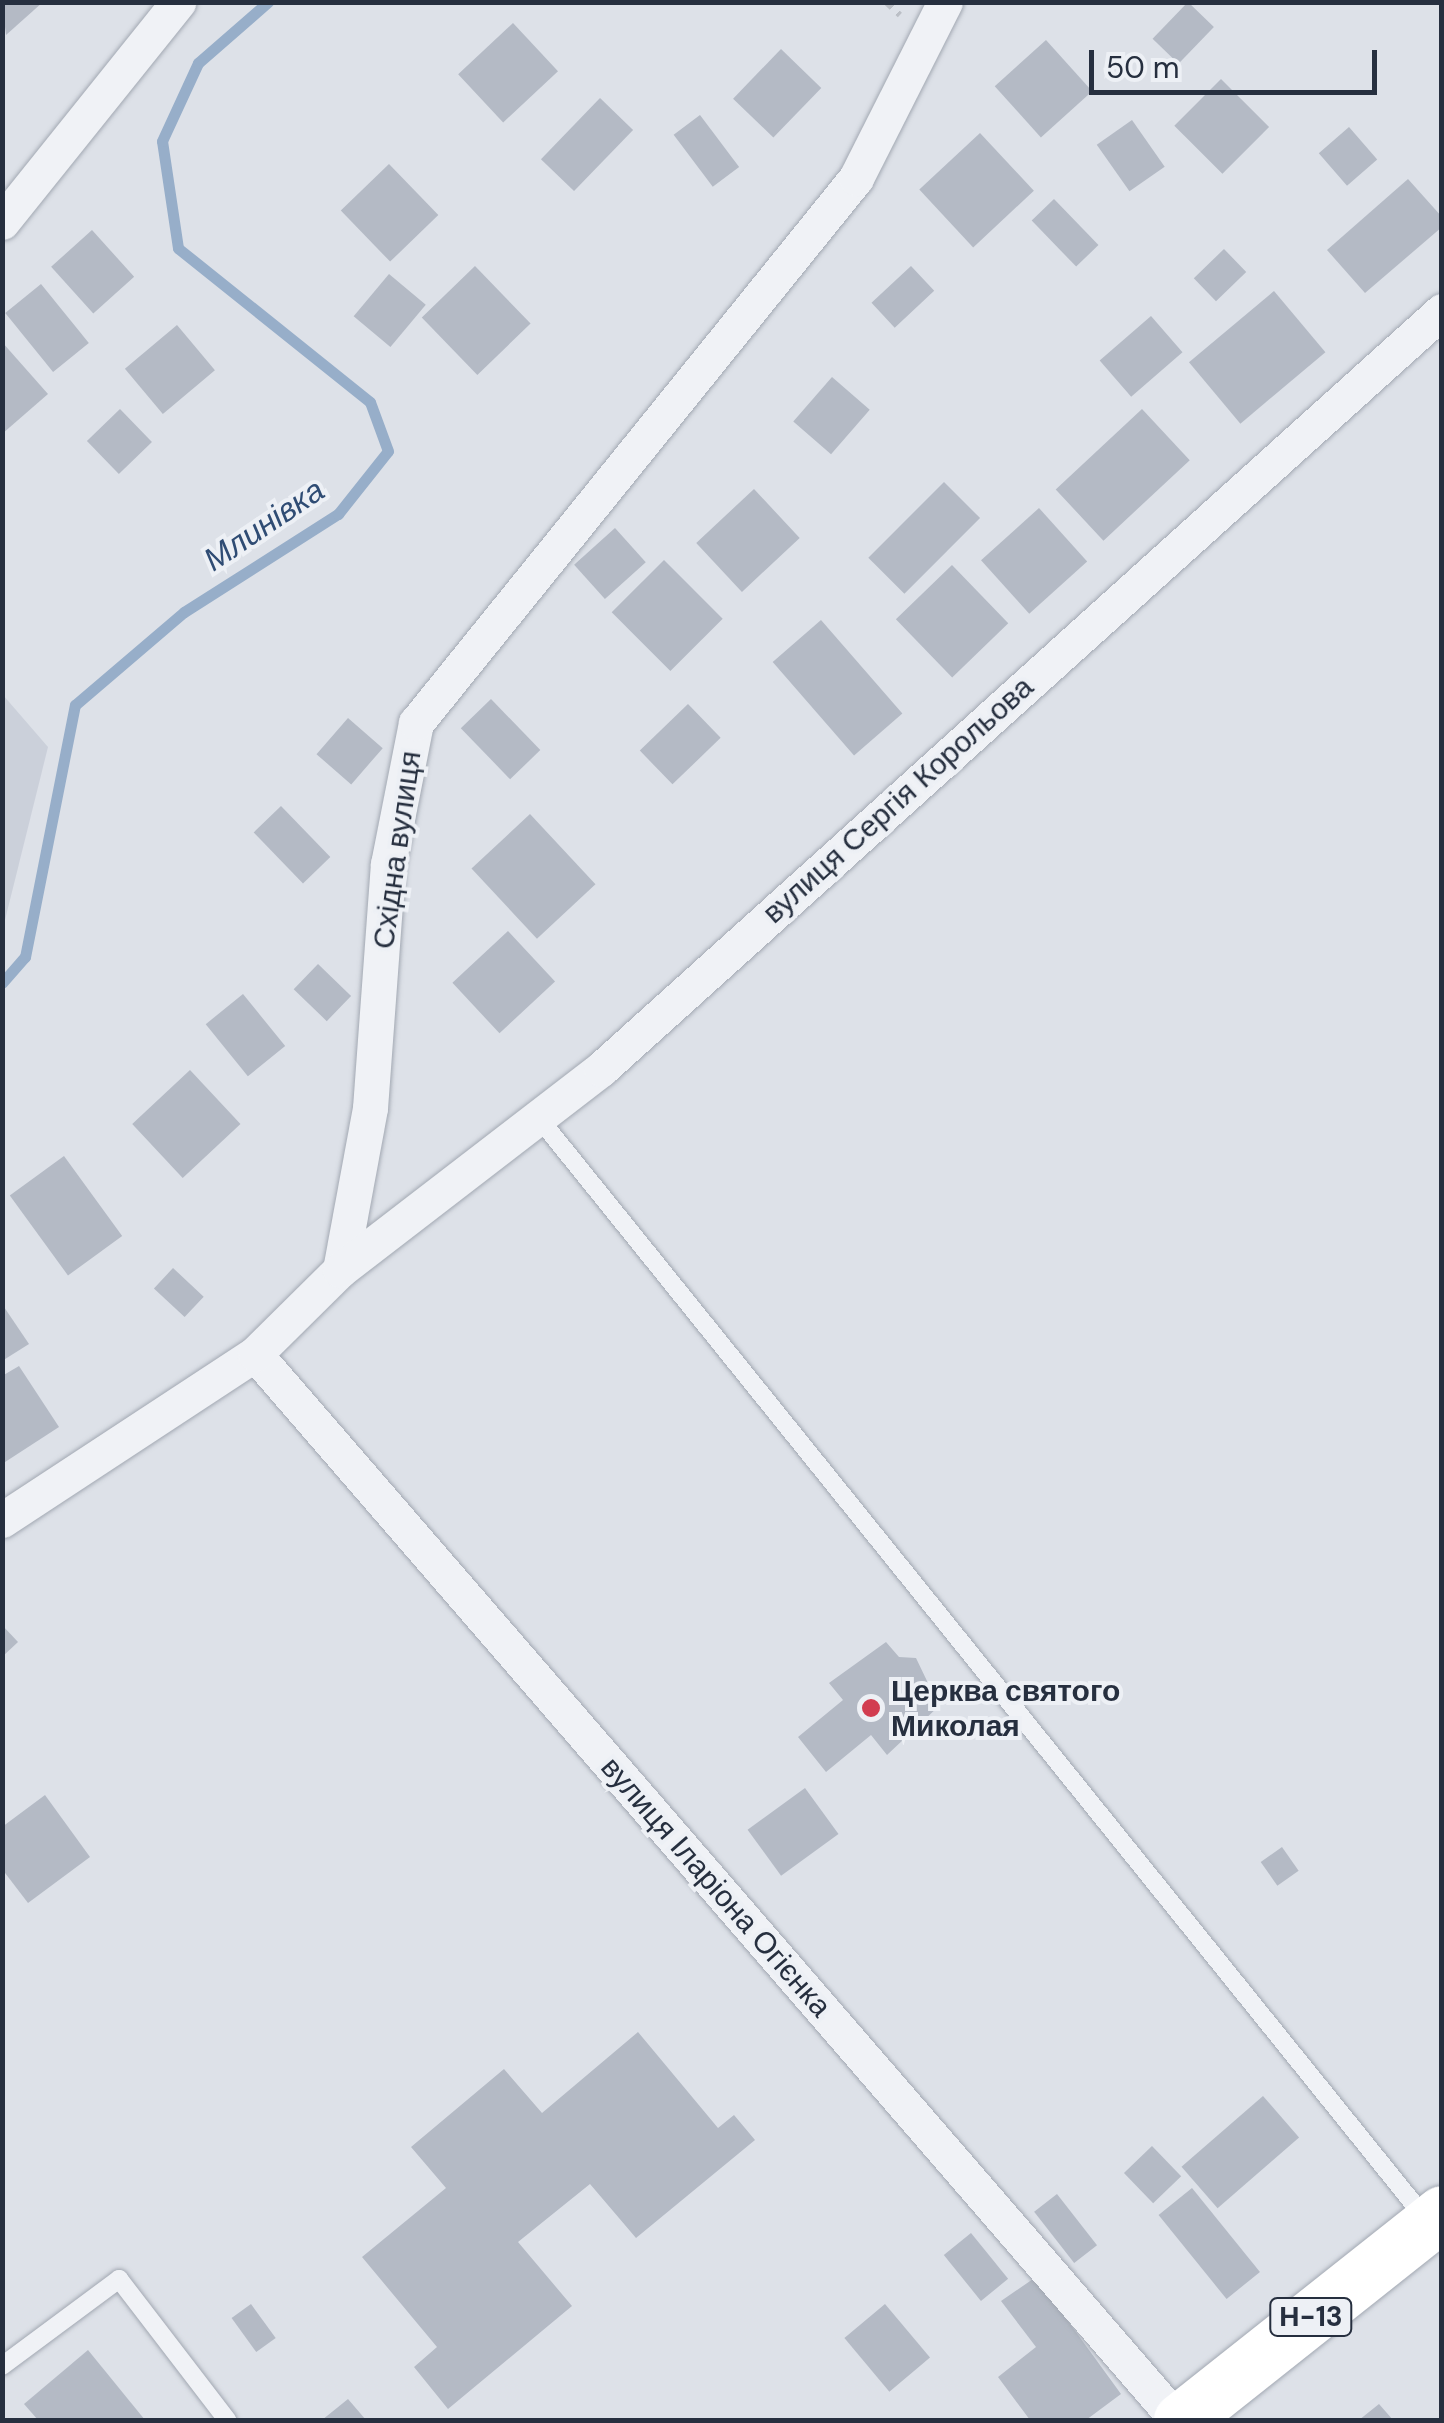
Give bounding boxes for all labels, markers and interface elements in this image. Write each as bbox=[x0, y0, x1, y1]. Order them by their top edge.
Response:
scale bar bbox=[1094, 30, 1382, 92]
text: 50 m bbox=[1106, 48, 1180, 87]
water label: Млинівка bbox=[197, 471, 331, 579]
street label: вулиця Сергія Корольова bbox=[755, 669, 1041, 931]
street label: Східна вулиця bbox=[365, 749, 429, 951]
place label: Церква святого Миколая bbox=[891, 1673, 1120, 1744]
marker: Церква святого Миколая bbox=[860, 1697, 882, 1719]
street label: вулиця Іларіона Огієнка bbox=[593, 1750, 839, 2024]
road number: Н-13 bbox=[1268, 2294, 1354, 2340]

